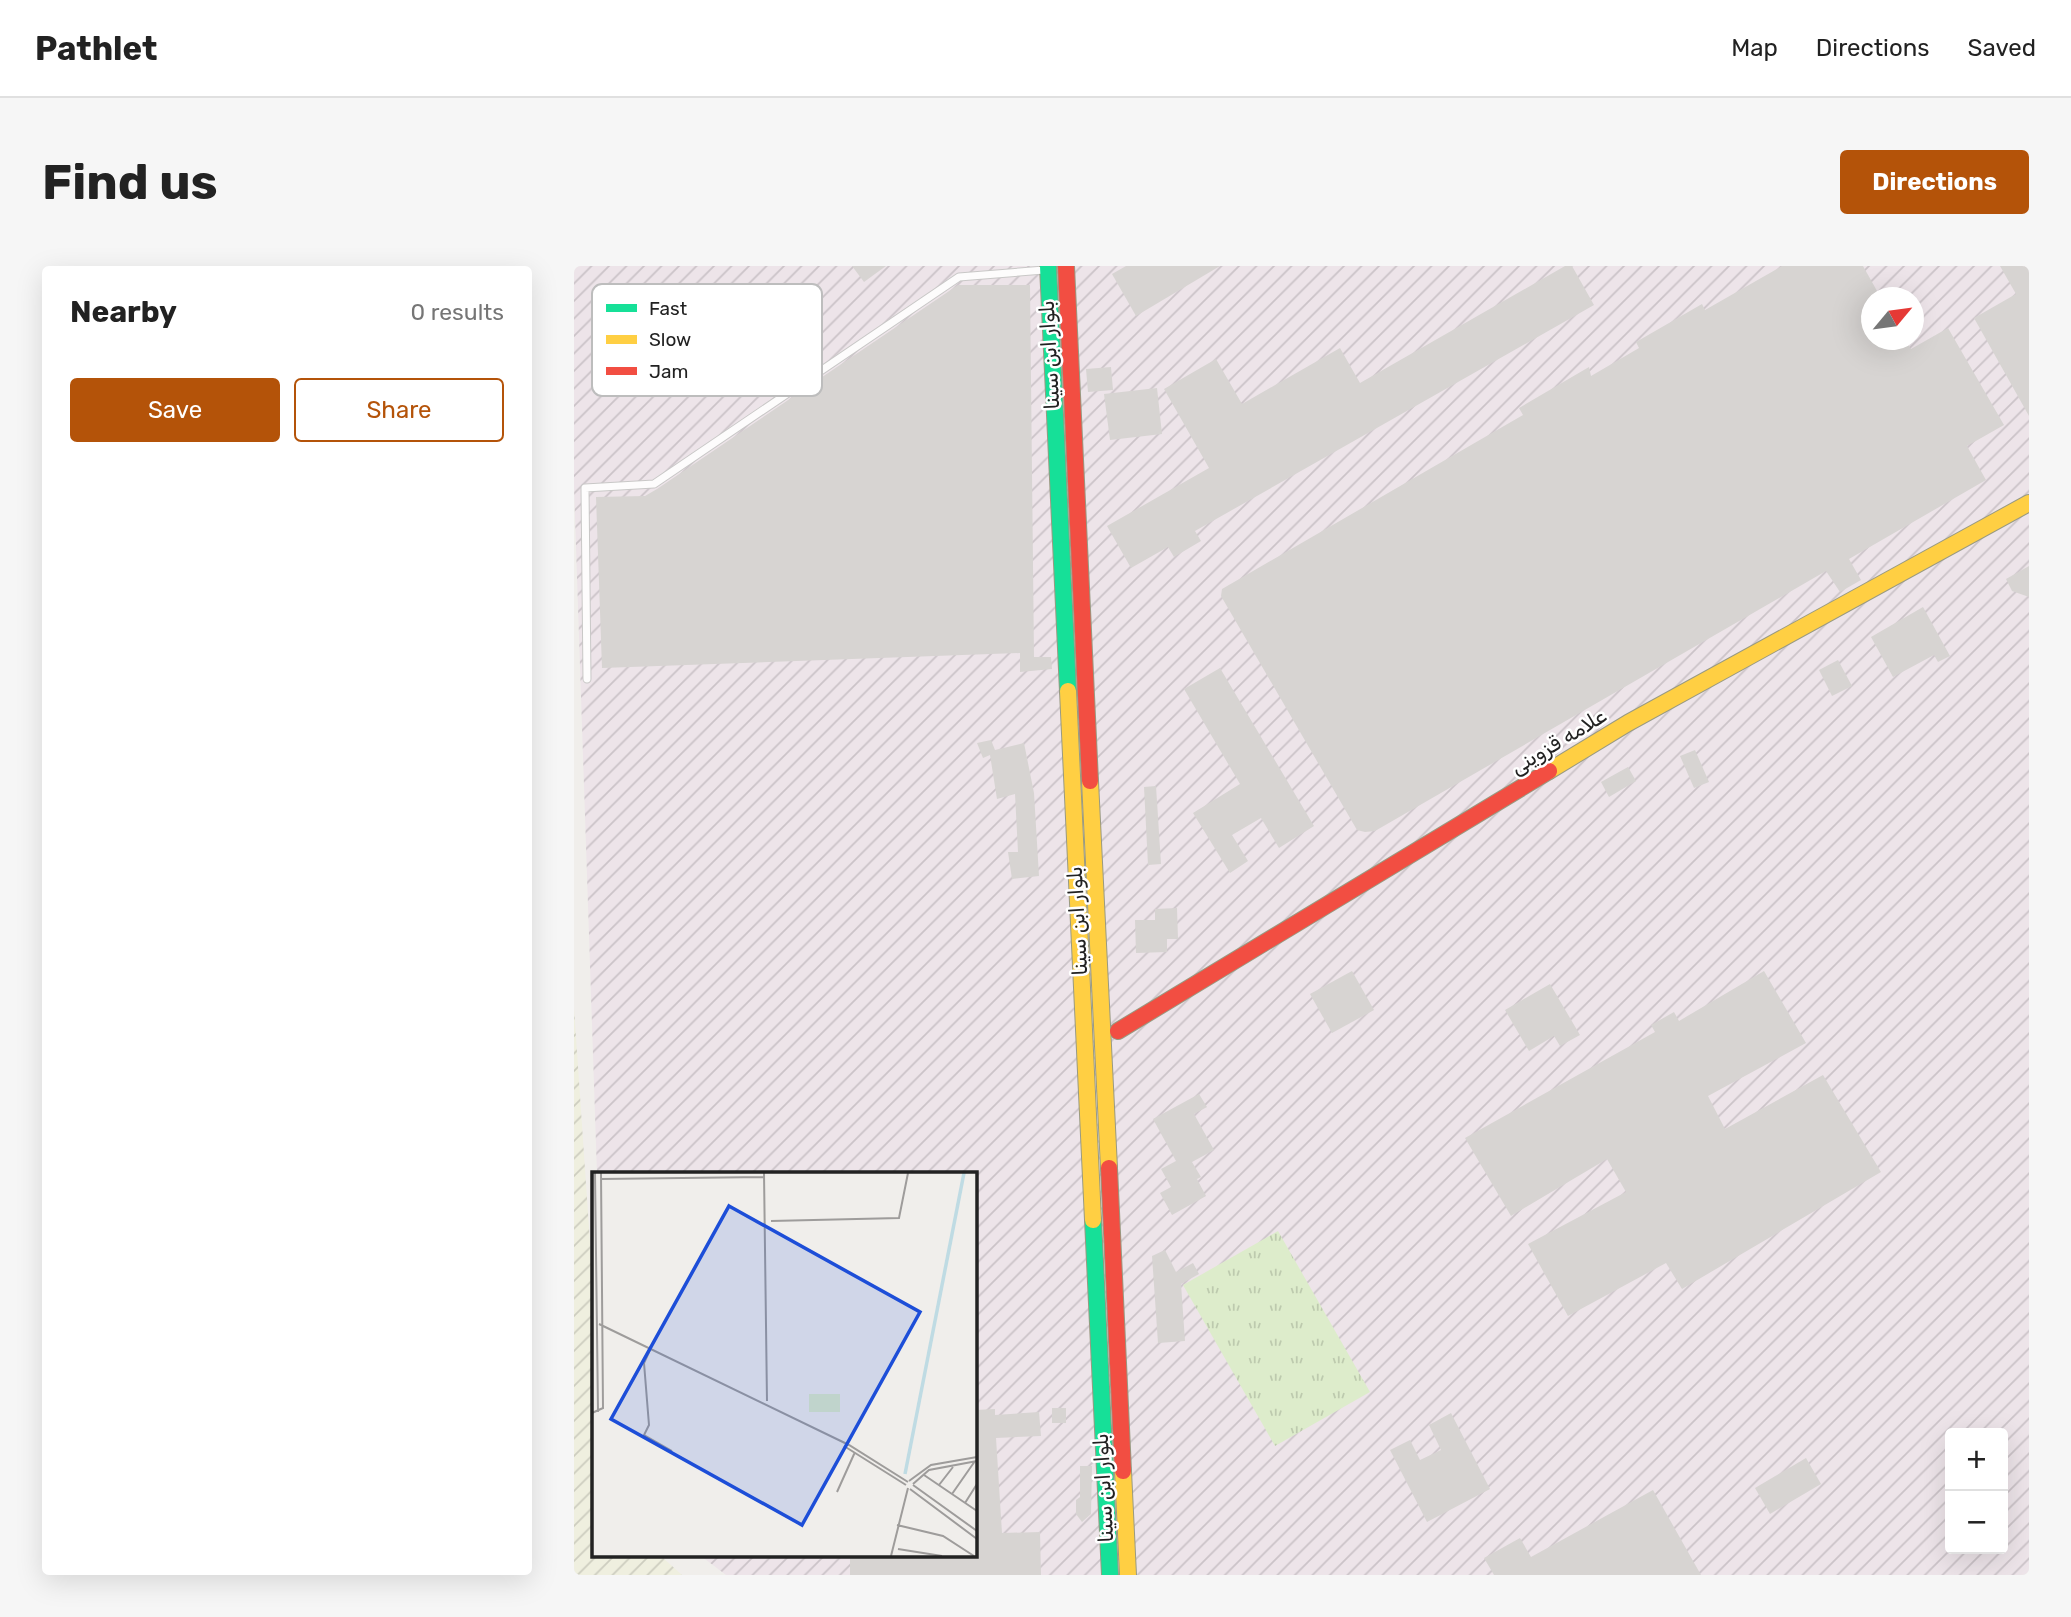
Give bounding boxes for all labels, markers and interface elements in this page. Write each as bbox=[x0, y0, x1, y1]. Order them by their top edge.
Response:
text: Pathlet bbox=[35, 29, 158, 68]
text: Map bbox=[1731, 34, 1778, 62]
text: Directions bbox=[1816, 34, 1929, 62]
text: Saved bbox=[1967, 34, 2036, 62]
button: Directions bbox=[1840, 150, 2029, 214]
text: Find us bbox=[42, 153, 218, 211]
legend bbox=[592, 284, 822, 396]
north arrow bbox=[1861, 287, 1924, 350]
text: Nearby bbox=[70, 294, 177, 330]
text: Fast bbox=[649, 297, 688, 320]
text: 0 results bbox=[410, 298, 504, 326]
street label: بلوار ابن سینا bbox=[1034, 300, 1064, 410]
text: Slow bbox=[649, 328, 691, 351]
text: Jam bbox=[649, 360, 688, 383]
button: Save bbox=[70, 378, 280, 442]
button: Share bbox=[294, 378, 504, 442]
street label: علامه قزوینی bbox=[1505, 703, 1611, 780]
street label: بلوار ابن سینا bbox=[1062, 866, 1092, 976]
inset map bbox=[592, 1172, 976, 1558]
map controls bbox=[1945, 1428, 2008, 1554]
button: + bbox=[1945, 1428, 2008, 1491]
street label: بلوار ابن سینا bbox=[1088, 1433, 1118, 1543]
button: − bbox=[1945, 1491, 2008, 1554]

